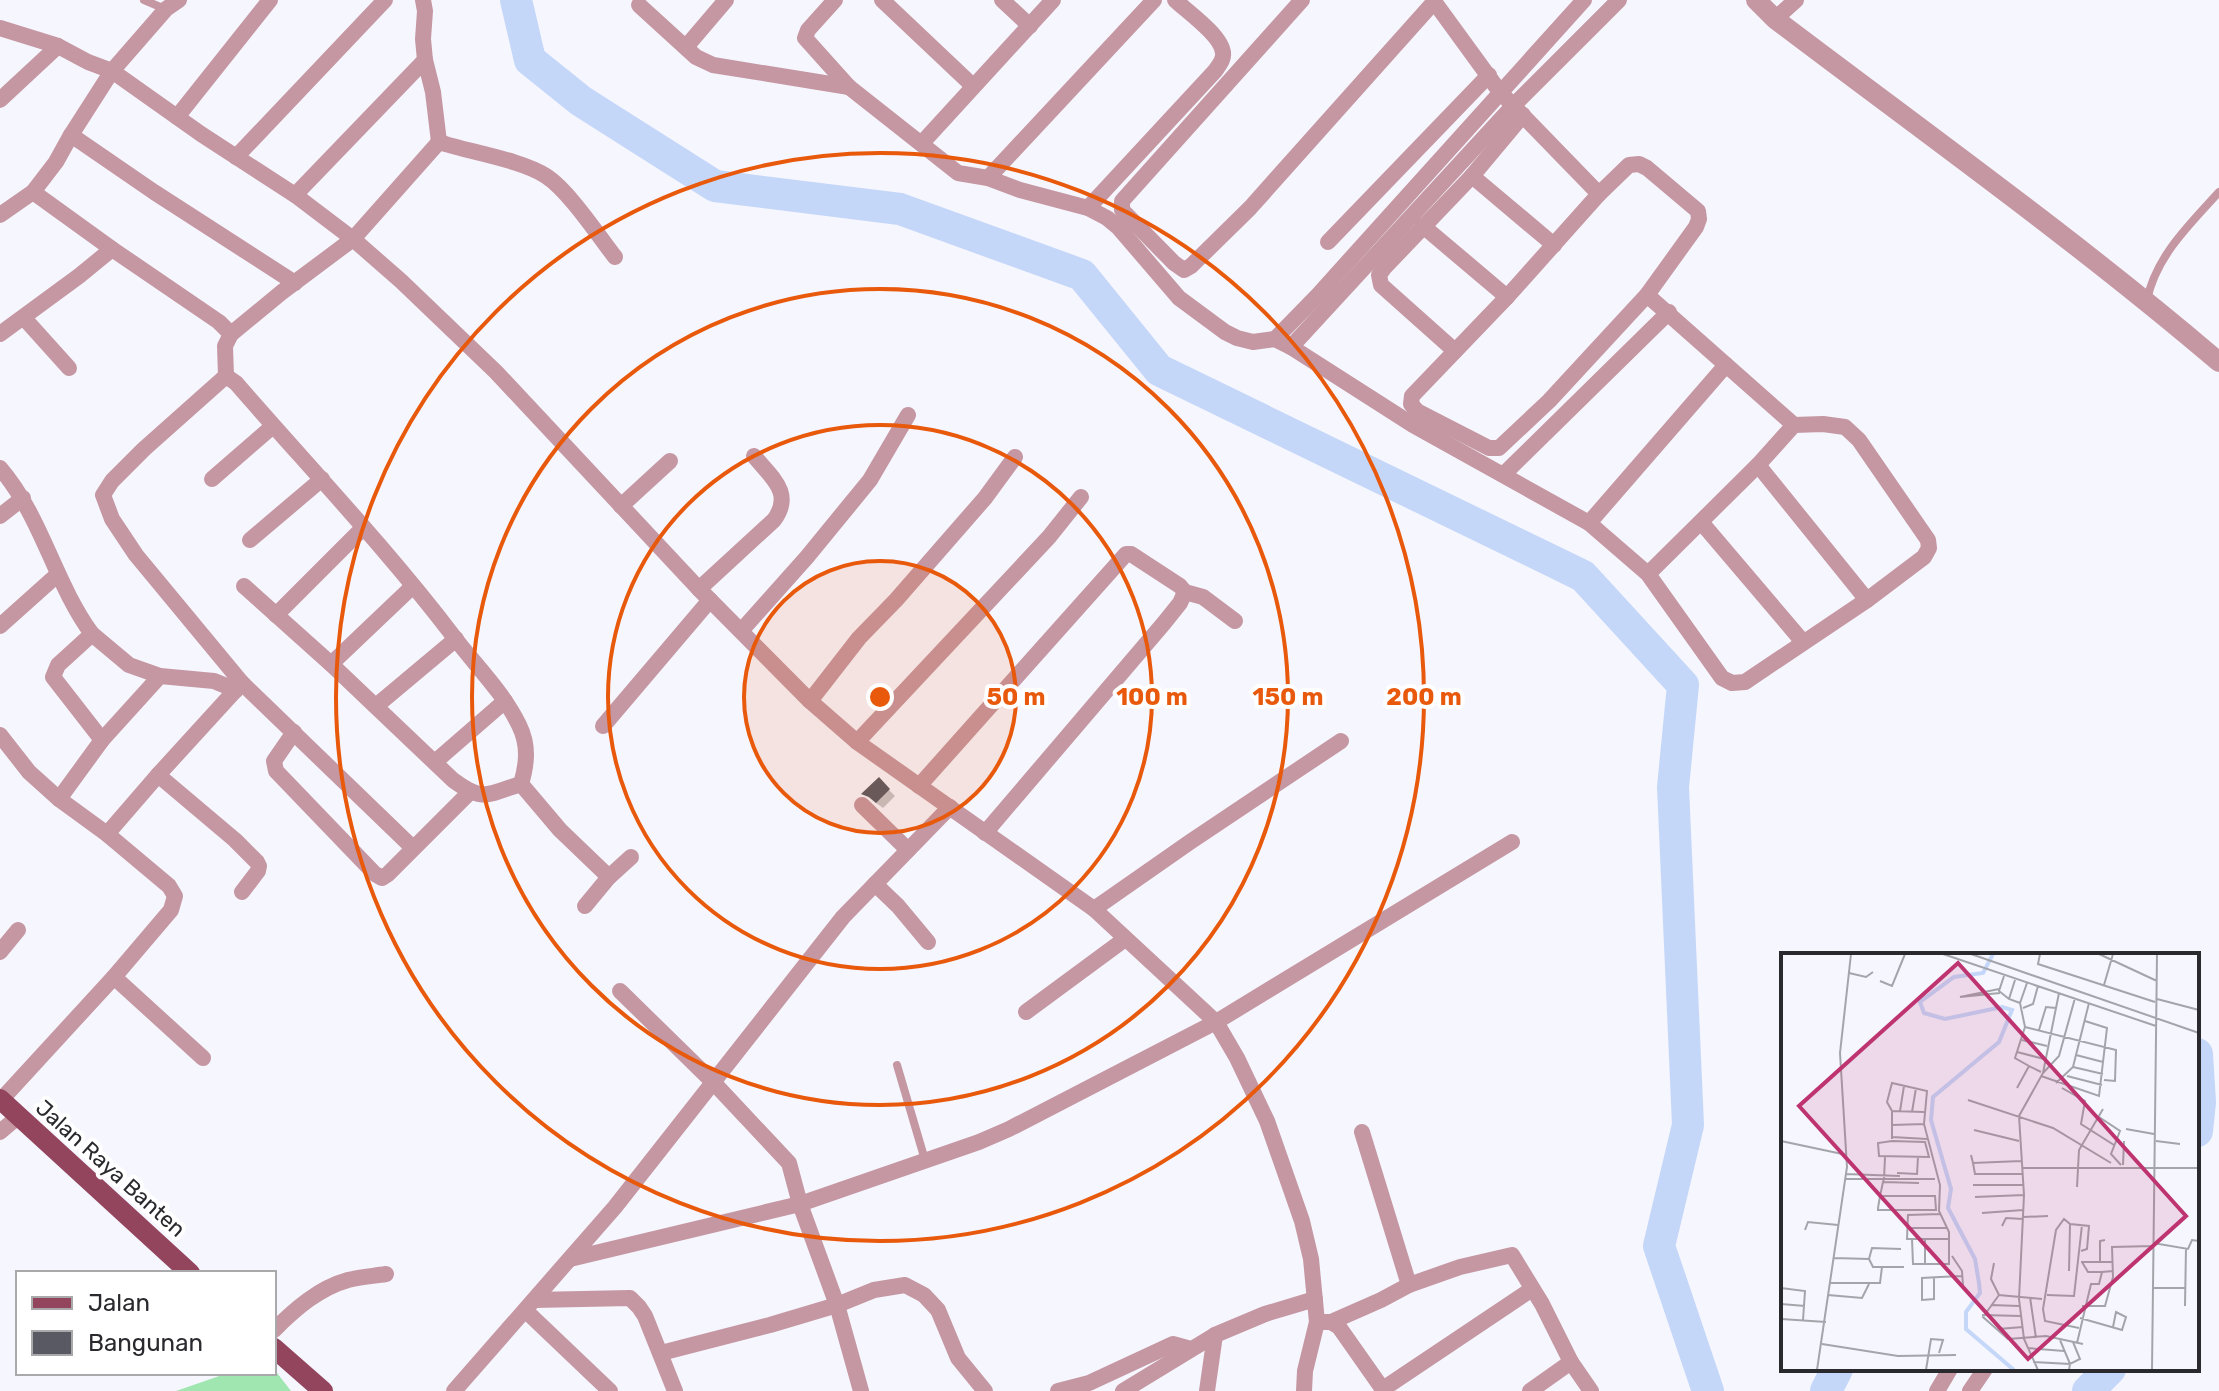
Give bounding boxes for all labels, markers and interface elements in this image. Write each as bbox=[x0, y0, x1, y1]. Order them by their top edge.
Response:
centre of rings bbox=[866, 683, 894, 711]
text: 50 m bbox=[987, 683, 1045, 711]
text: 100 m bbox=[1116, 683, 1188, 711]
text: 150 m bbox=[1253, 683, 1323, 711]
text: 200 m bbox=[1386, 683, 1462, 711]
inset map bbox=[1781, 953, 2199, 1371]
street label: Jalan Raya Banten bbox=[30, 1094, 191, 1243]
legend bbox=[16, 1271, 276, 1375]
text: Jalan bbox=[88, 1289, 150, 1317]
text: Bangunan bbox=[88, 1329, 203, 1357]

